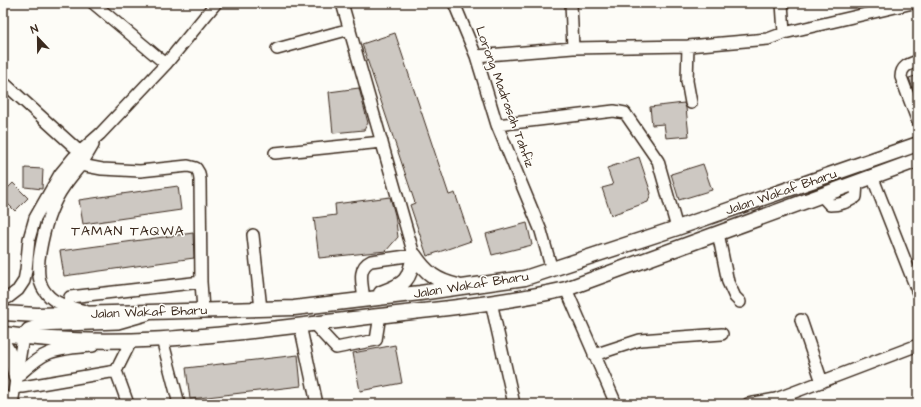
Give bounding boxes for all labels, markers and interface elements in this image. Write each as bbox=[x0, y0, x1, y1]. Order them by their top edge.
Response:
north arrow bbox=[18, 18, 58, 58]
text: N bbox=[28, 21, 41, 37]
street label: Lorong Madrasah Tahfiz bbox=[470, 24, 539, 171]
street label: Jalan Wakaf Bharu bbox=[723, 164, 839, 219]
district label: TAMAN TAQWA bbox=[71, 221, 185, 241]
street label: Jalan Wakaf Bharu bbox=[412, 267, 530, 303]
street label: Jalan Wakaf Bharu bbox=[91, 301, 208, 323]

